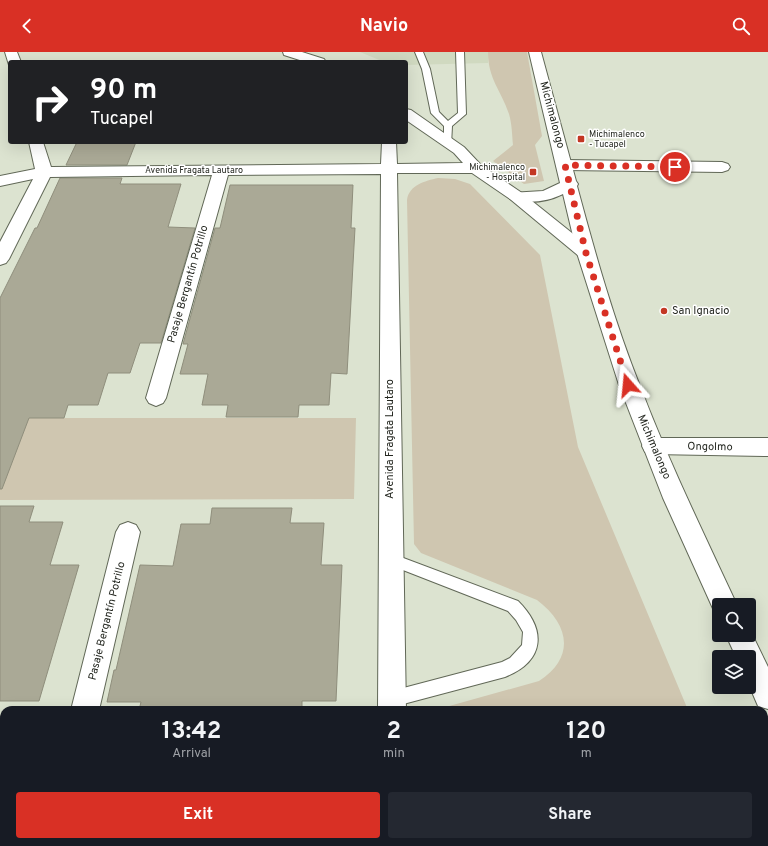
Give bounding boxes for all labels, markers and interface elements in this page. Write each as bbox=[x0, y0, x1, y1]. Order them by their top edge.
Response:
icon: back bbox=[16, 15, 38, 37]
text: Navio bbox=[360, 15, 408, 38]
icon: search bbox=[730, 15, 752, 37]
text: 90 m bbox=[90, 73, 157, 109]
icon: right bbox=[24, 76, 76, 128]
street label: Michimalongo bbox=[536, 80, 568, 150]
text: Tucapel bbox=[90, 108, 153, 131]
place label: Michimalenco - Tucapel bbox=[589, 129, 645, 150]
marker: Michimalenco - Tucapel bbox=[576, 134, 586, 144]
pin bbox=[658, 150, 692, 184]
icon: arrive bbox=[664, 156, 686, 178]
place label: Michimalenco - Hospital bbox=[469, 162, 525, 183]
street label: Avenida Fragata Lautaro bbox=[145, 165, 243, 176]
marker: Michimalenco - Hospital bbox=[528, 167, 538, 177]
street label: Pasaje Bergantín Potrillo bbox=[164, 223, 212, 345]
place label: San Ignacio bbox=[672, 304, 729, 318]
marker: San Ignacio bbox=[659, 306, 669, 316]
position arrow bbox=[607, 364, 649, 406]
street label: Avenida Fragata Lautaro bbox=[383, 379, 397, 499]
street label: Michimalongo bbox=[634, 413, 674, 481]
street label: Ongolmo bbox=[687, 440, 733, 454]
street label: Pasaje Bergantín Potrillo bbox=[85, 560, 129, 682]
map controls bbox=[712, 598, 756, 694]
button: search bbox=[712, 598, 756, 642]
button: layers bbox=[712, 650, 756, 694]
text: 13:42 bbox=[162, 717, 222, 747]
text: 2 bbox=[387, 717, 401, 747]
text: 120 bbox=[566, 717, 606, 747]
text: Arrival bbox=[172, 746, 211, 762]
text: min bbox=[383, 746, 405, 762]
text: m bbox=[581, 746, 592, 762]
button: Exit bbox=[16, 792, 380, 838]
button: Share bbox=[388, 792, 752, 838]

